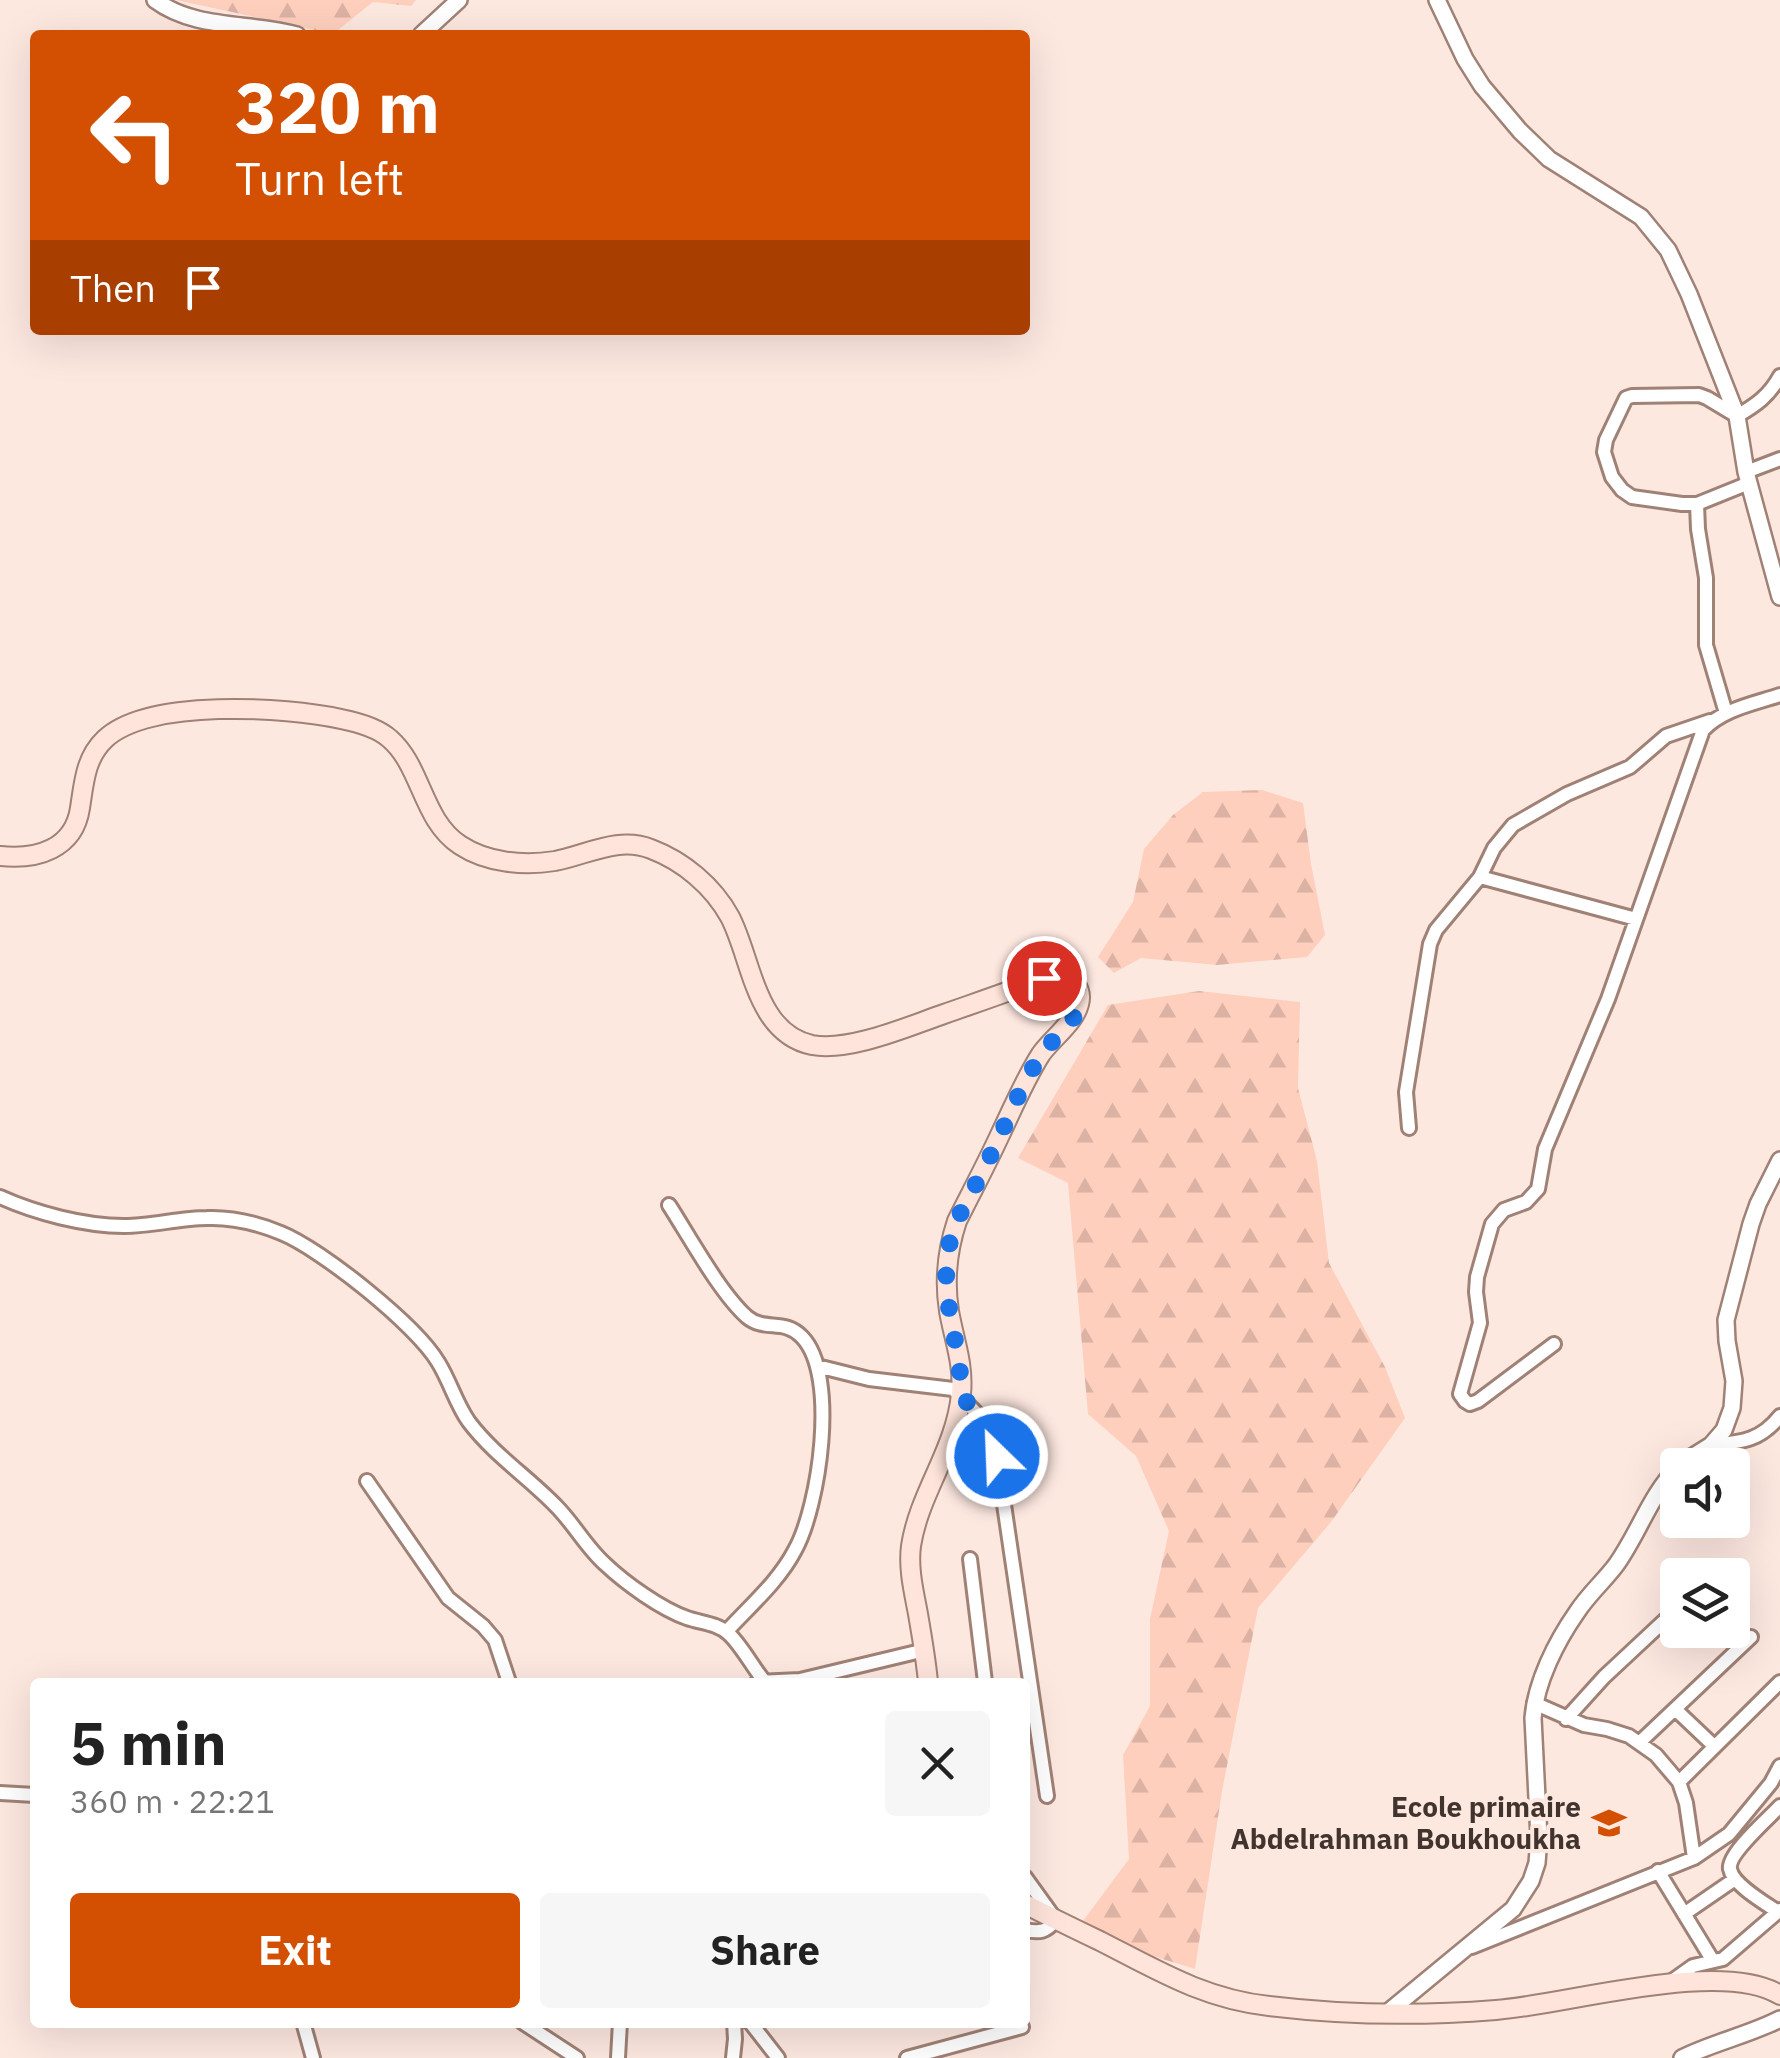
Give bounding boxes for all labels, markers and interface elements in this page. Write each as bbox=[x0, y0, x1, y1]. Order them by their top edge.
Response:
text: 320 m bbox=[235, 61, 440, 152]
icon: left bbox=[70, 70, 200, 200]
text: Turn left bbox=[235, 149, 404, 207]
icon: arrive bbox=[176, 260, 231, 315]
text: Then bbox=[70, 263, 156, 312]
pin bbox=[1002, 936, 1087, 1021]
icon: arrive bbox=[1017, 951, 1072, 1006]
position arrow bbox=[945, 1404, 1049, 1508]
map controls bbox=[1660, 1448, 1750, 1648]
button: sound bbox=[1660, 1448, 1750, 1538]
button: layers bbox=[1660, 1558, 1750, 1648]
text: 5 min bbox=[70, 1703, 227, 1782]
button: close bbox=[885, 1711, 990, 1816]
text: 360 m · 22:21 bbox=[70, 1780, 275, 1822]
place label: Ecole primaire Abdelrahman Boukhoukha bbox=[1230, 1788, 1581, 1857]
school or university icon: Ecole primaire Abdelrahman Boukhoukha bbox=[1590, 1804, 1628, 1842]
button: Exit bbox=[70, 1893, 520, 2008]
button: Share bbox=[540, 1893, 990, 2008]

